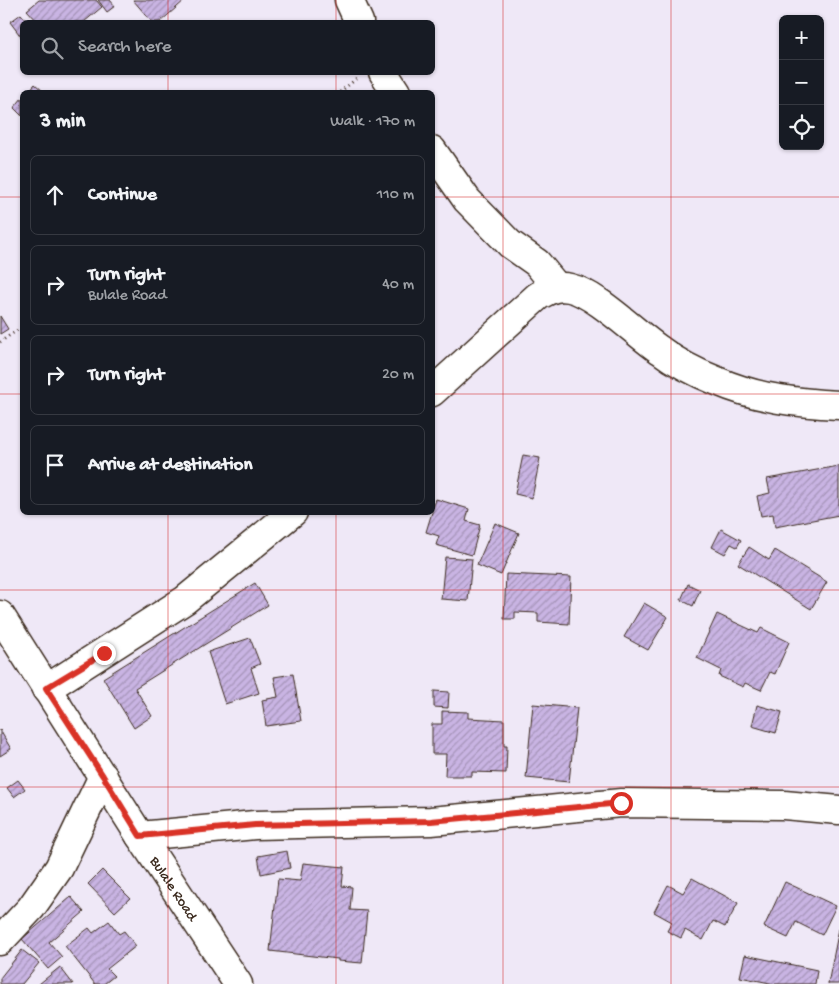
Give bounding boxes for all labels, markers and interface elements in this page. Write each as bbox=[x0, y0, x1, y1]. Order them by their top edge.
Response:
map controls bbox=[779, 15, 824, 150]
button: + bbox=[779, 15, 824, 60]
search box bbox=[20, 20, 435, 75]
icon: search bbox=[38, 34, 66, 62]
text: Search here bbox=[78, 36, 172, 59]
button: − bbox=[779, 60, 824, 105]
button: locate bbox=[779, 105, 824, 150]
text: 3 min bbox=[40, 110, 85, 135]
text: Walk · 170 m bbox=[330, 113, 415, 132]
icon: ahead bbox=[41, 181, 69, 209]
text: Continue bbox=[88, 184, 157, 207]
text: 110 m bbox=[377, 186, 414, 205]
text: Turn right bbox=[88, 264, 164, 287]
icon: right bbox=[41, 271, 69, 299]
text: 40 m bbox=[382, 276, 414, 295]
text: Bulale Road bbox=[88, 287, 167, 306]
icon: right bbox=[41, 361, 69, 389]
text: Turn right bbox=[88, 364, 164, 387]
text: 20 m bbox=[382, 366, 414, 385]
icon: arrive bbox=[41, 451, 69, 479]
text: Arrive at destination bbox=[88, 454, 252, 477]
route end bbox=[93, 642, 116, 665]
route start bbox=[610, 792, 633, 815]
street label: Bulale Road bbox=[144, 853, 201, 926]

